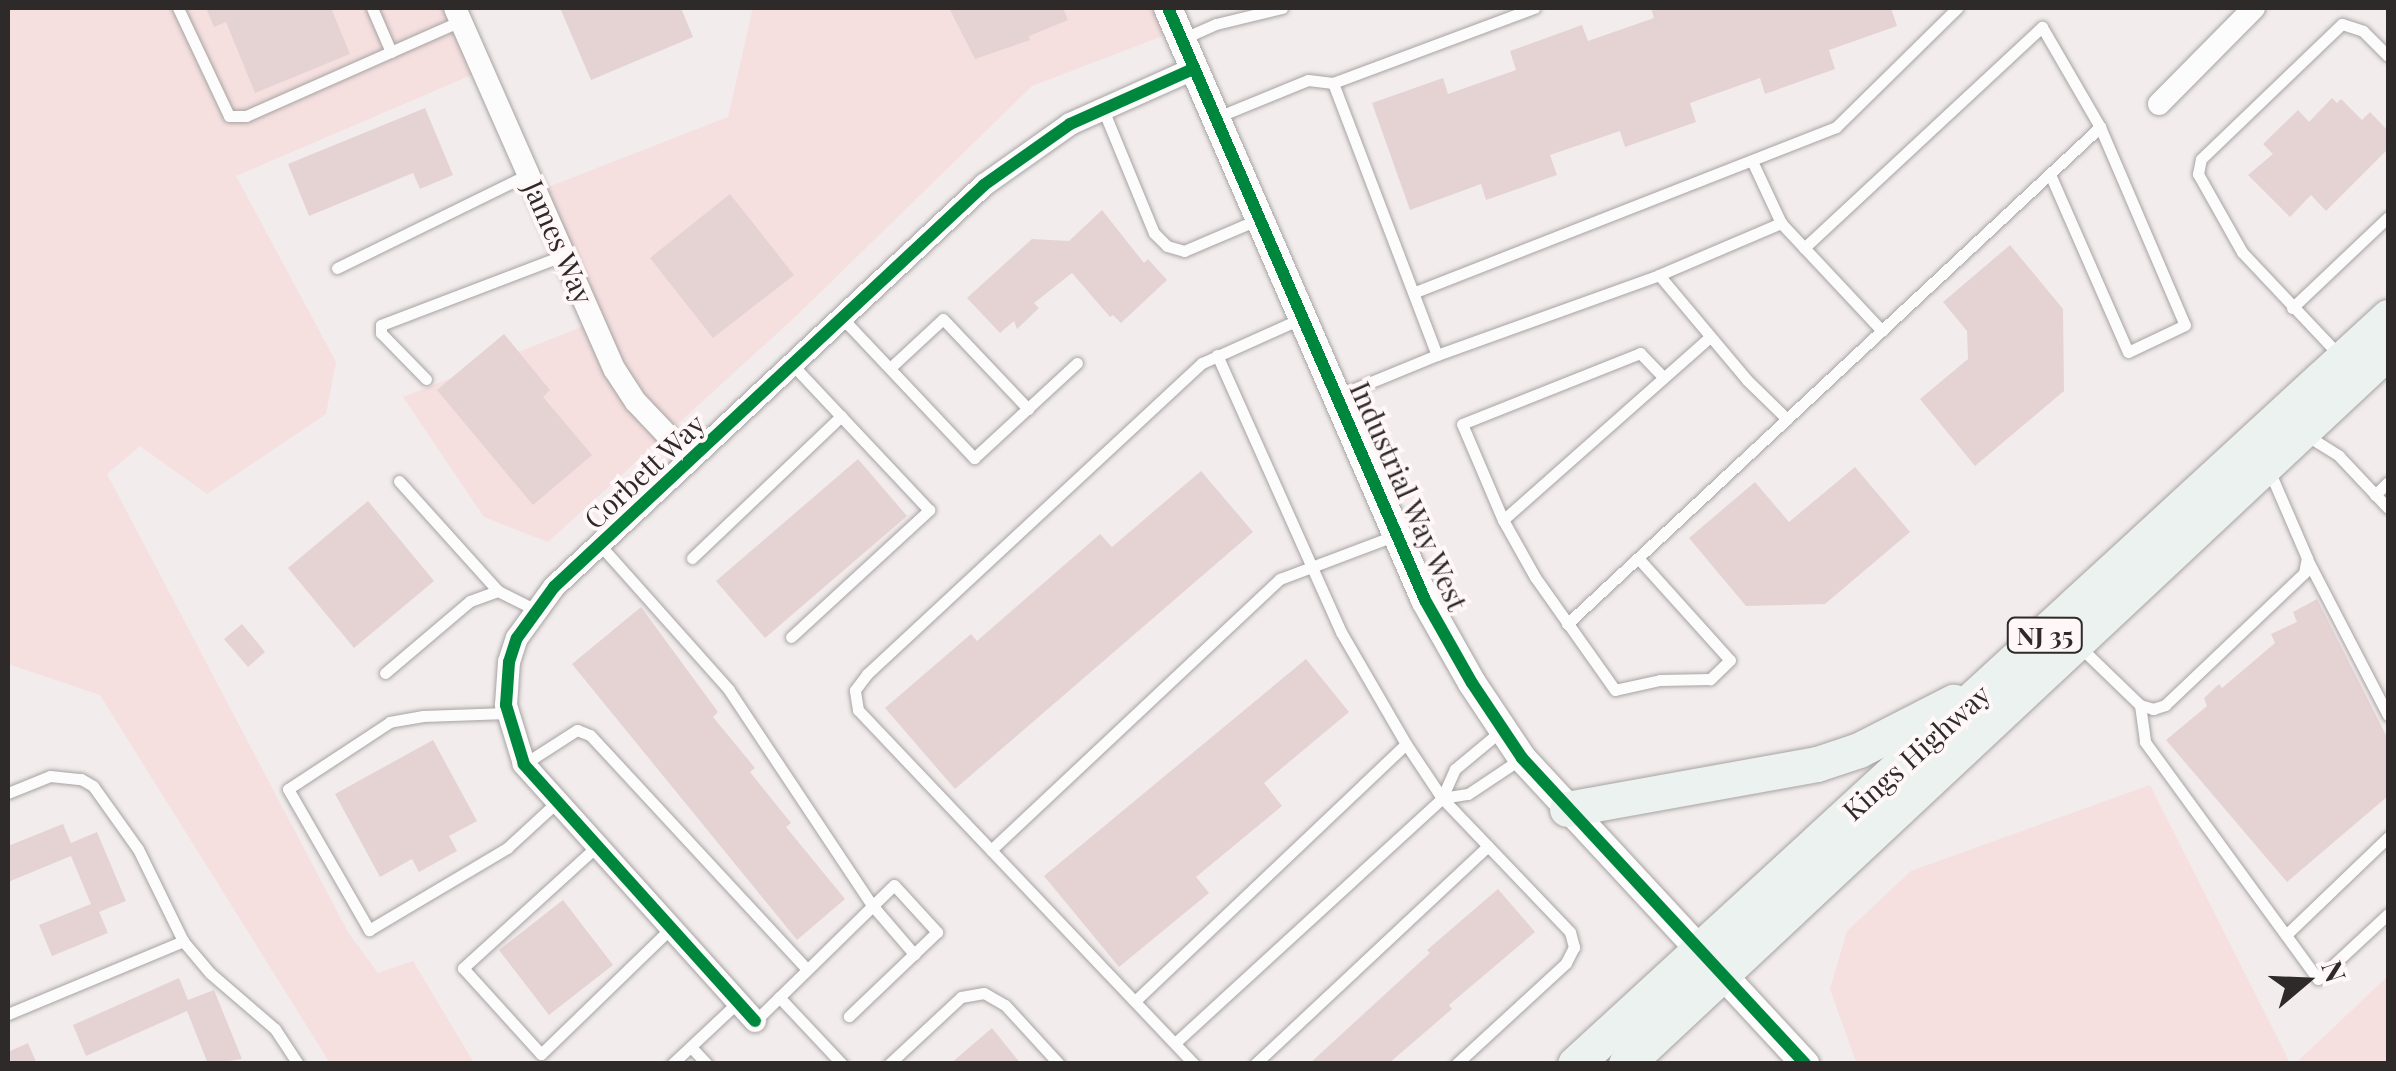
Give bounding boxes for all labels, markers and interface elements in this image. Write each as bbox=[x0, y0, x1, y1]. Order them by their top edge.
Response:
street label: James Way bbox=[517, 175, 601, 309]
street label: Industrial Way West bbox=[1343, 375, 1475, 617]
street label: Corbett Way bbox=[576, 406, 712, 536]
road number: NJ 35 bbox=[2005, 615, 2085, 655]
street label: Kings Highway bbox=[1835, 677, 1997, 827]
north arrow bbox=[2256, 931, 2356, 1031]
text: N bbox=[2314, 955, 2356, 987]

